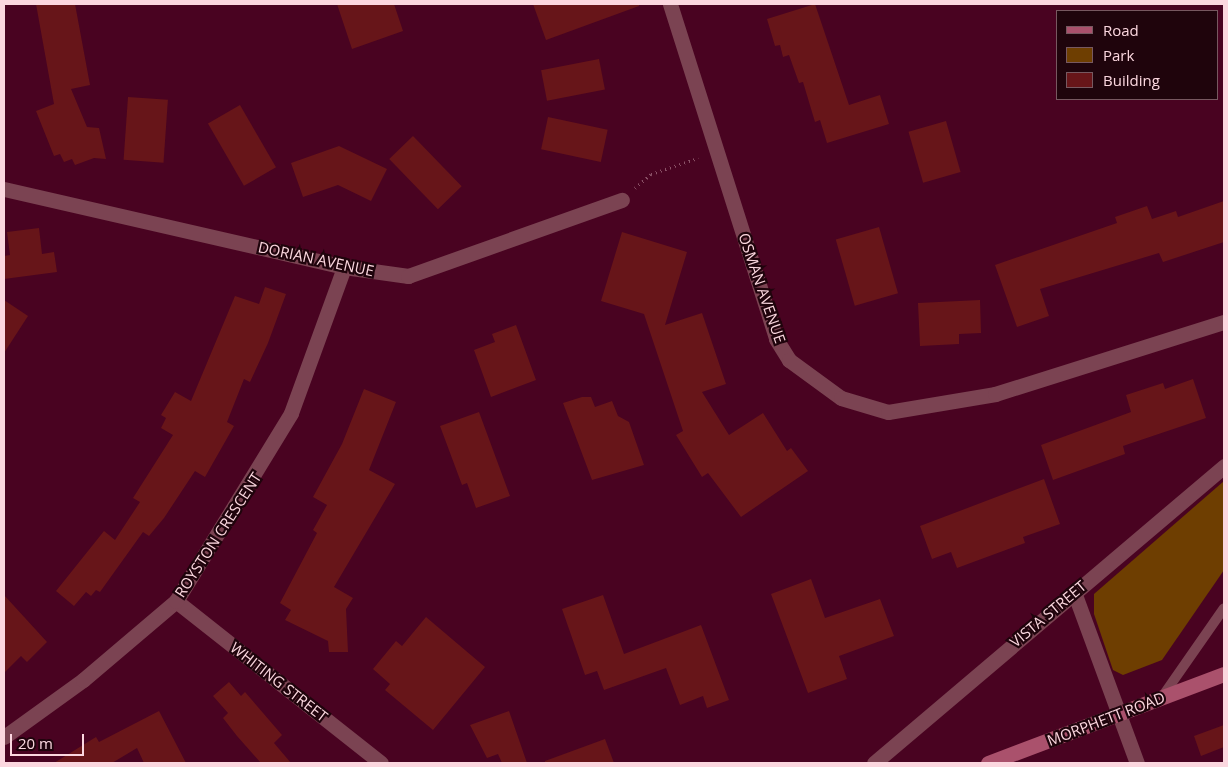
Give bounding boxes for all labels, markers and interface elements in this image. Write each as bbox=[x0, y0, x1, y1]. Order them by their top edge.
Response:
legend bbox=[1056, 10, 1218, 100]
text: Road bbox=[1103, 20, 1139, 40]
text: Park bbox=[1103, 45, 1134, 65]
text: Building bbox=[1103, 70, 1160, 90]
street label: OSMAN AVENUE bbox=[735, 231, 789, 345]
street label: DORIAN AVENUE bbox=[256, 238, 376, 280]
street label: ROYSTON CRESCENT bbox=[171, 469, 265, 601]
street label: VISTA STREET bbox=[1006, 577, 1090, 651]
street label: WHITING STREET bbox=[227, 638, 331, 726]
street label: MORPHETT ROAD bbox=[1045, 688, 1167, 750]
scale bar bbox=[12, 724, 86, 756]
text: 20 m bbox=[18, 733, 53, 753]

